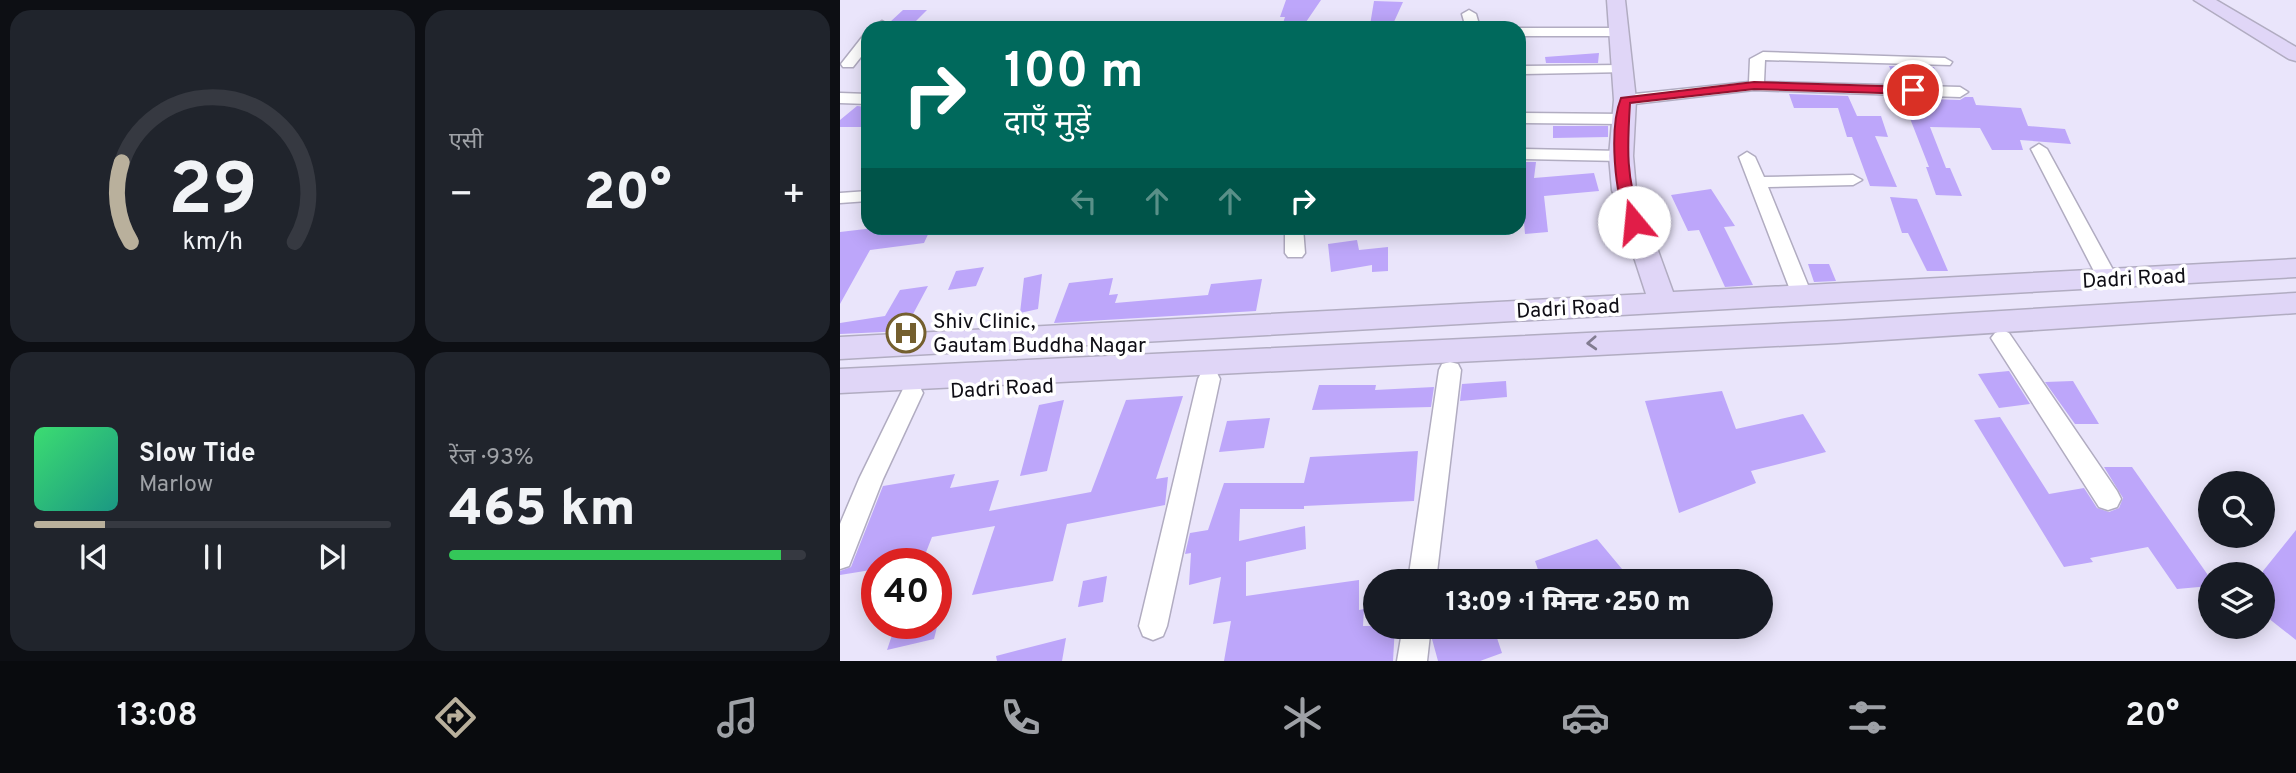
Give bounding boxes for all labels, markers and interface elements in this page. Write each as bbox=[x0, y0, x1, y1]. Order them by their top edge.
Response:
text: 100 m bbox=[1004, 43, 1143, 105]
icon: right bbox=[889, 49, 980, 140]
pin bbox=[1883, 60, 1943, 120]
icon: arrive bbox=[1894, 71, 1932, 109]
text: दाएँ मुड़ें bbox=[1004, 105, 1091, 145]
text: एसी bbox=[449, 128, 483, 157]
text: 29 bbox=[168, 148, 257, 240]
text: 20° bbox=[583, 162, 672, 228]
text: − bbox=[449, 172, 474, 221]
text: + bbox=[781, 172, 806, 221]
icon: left bbox=[1065, 182, 1103, 220]
icon: ahead bbox=[1138, 182, 1176, 220]
icon: ahead bbox=[1211, 182, 1249, 220]
icon: right bbox=[1284, 182, 1322, 220]
position arrow bbox=[1597, 185, 1671, 259]
text: km/h bbox=[182, 227, 243, 259]
street label: Dadri Road bbox=[2081, 263, 2187, 296]
street label: Dadri Road bbox=[1515, 293, 1621, 326]
place label: Shiv Clinic, Gautam Buddha Nagar bbox=[933, 309, 1146, 360]
hospital icon: Shiv Clinic, Gautam Buddha Nagar bbox=[885, 312, 927, 354]
one-way arrow bbox=[1586, 336, 1597, 351]
street label: Dadri Road bbox=[949, 373, 1055, 406]
text: Slow Tide bbox=[139, 438, 256, 471]
text: रेंज · 93% bbox=[449, 444, 534, 473]
text: Marlow bbox=[139, 471, 213, 500]
map controls bbox=[2198, 471, 2275, 639]
button: search bbox=[2198, 471, 2275, 548]
text: 465 km bbox=[449, 478, 636, 544]
icon: previous bbox=[75, 538, 113, 576]
icon: pause bbox=[194, 538, 232, 576]
icon: next bbox=[313, 538, 351, 576]
speed limit sign: 40 bbox=[861, 548, 952, 639]
button: layers bbox=[2198, 562, 2275, 639]
text: 13:09 · 1 मिनट · 250 m bbox=[1446, 587, 1690, 620]
icon: directions bbox=[431, 693, 480, 742]
icon: music bbox=[713, 693, 762, 742]
icon: phone bbox=[996, 693, 1045, 742]
icon: climate bbox=[1278, 693, 1327, 742]
icon: car bbox=[1561, 693, 1610, 742]
icon: filters bbox=[1843, 693, 1892, 742]
text: 13:08 bbox=[117, 697, 198, 737]
text: 20° bbox=[2125, 697, 2179, 737]

